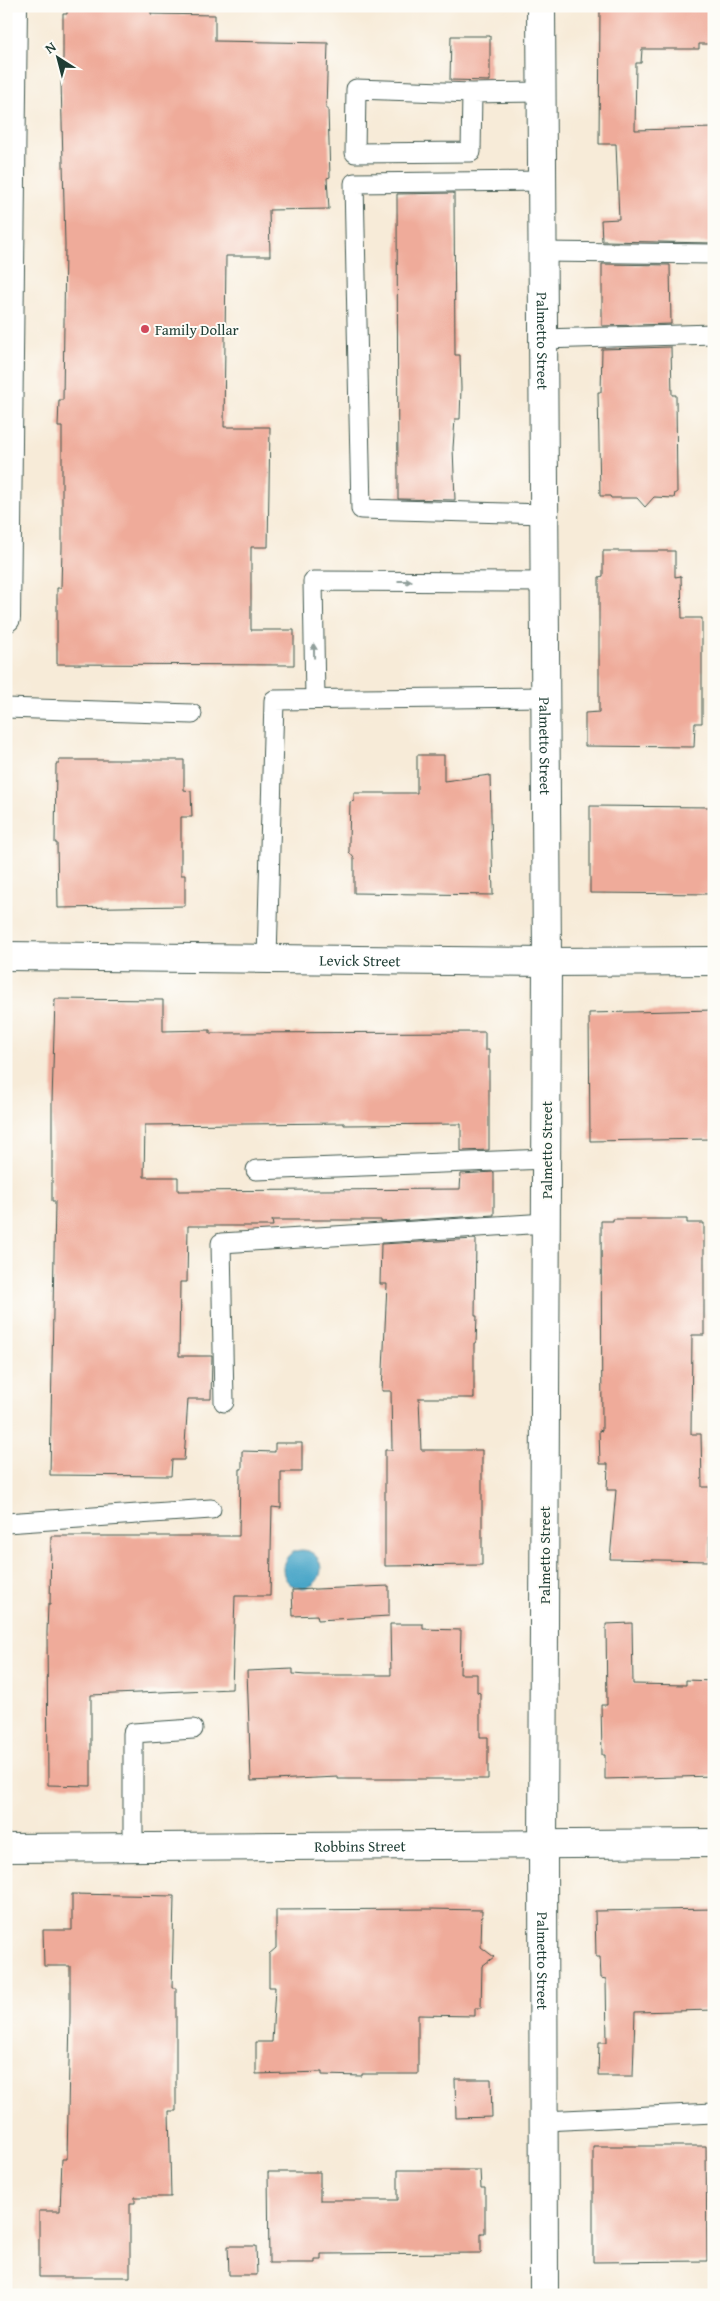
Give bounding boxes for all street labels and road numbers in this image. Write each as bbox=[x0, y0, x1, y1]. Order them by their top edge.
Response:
street label: Palmetto Street bbox=[532, 292, 554, 391]
street label: Palmetto Street bbox=[535, 697, 556, 796]
street label: Levick Street bbox=[319, 949, 402, 971]
street label: Palmetto Street bbox=[536, 1100, 557, 1199]
street label: Palmetto Street bbox=[534, 1505, 555, 1604]
street label: Robbins Street bbox=[314, 1835, 407, 1856]
street label: Palmetto Street bbox=[533, 1912, 554, 2011]

